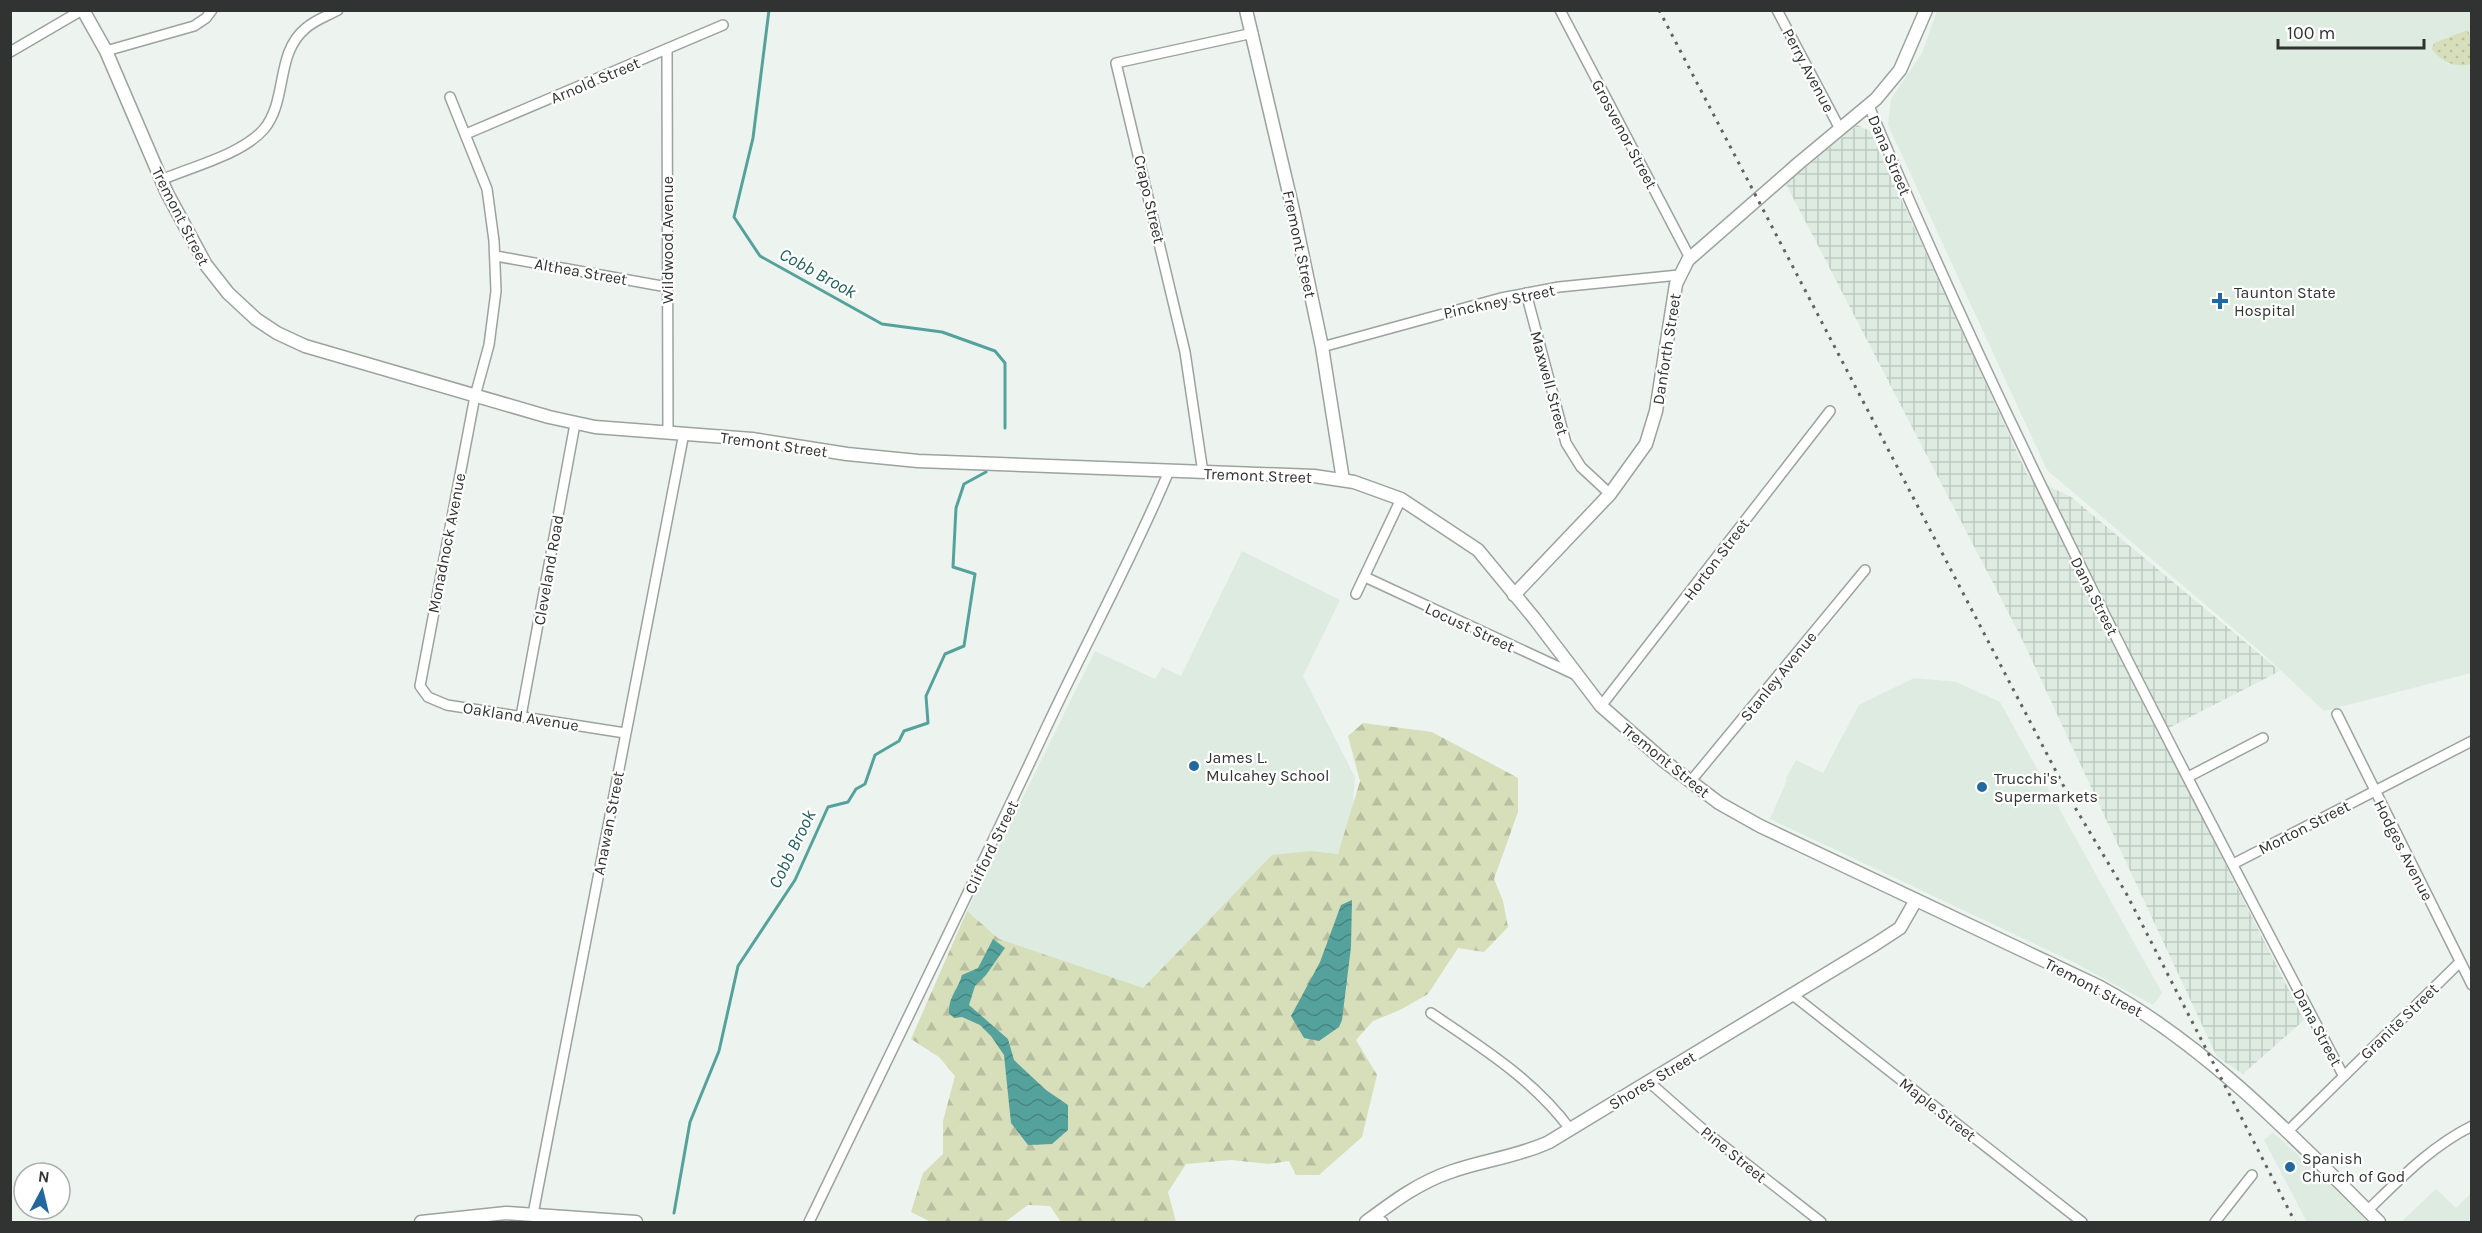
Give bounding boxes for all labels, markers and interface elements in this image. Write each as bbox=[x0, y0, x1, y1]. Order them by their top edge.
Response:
scale bar bbox=[2278, 12, 2424, 50]
text: 100 m bbox=[2287, 22, 2335, 44]
street label: Perry Avenue bbox=[1778, 25, 1839, 116]
street label: Arnold Street bbox=[548, 53, 643, 108]
street label: Grosvenor Street bbox=[1588, 76, 1661, 192]
street label: Dana Street bbox=[1864, 112, 1915, 198]
street label: Crapo Street bbox=[1130, 153, 1169, 245]
street label: Tremont Street bbox=[148, 164, 214, 269]
street label: Wildwood Avenue bbox=[658, 176, 677, 304]
street label: Fremont Street bbox=[1279, 189, 1320, 300]
water label: Cobb Brook bbox=[776, 243, 861, 304]
street label: Althea Street bbox=[533, 254, 629, 289]
street label: Pinckney Street bbox=[1442, 280, 1557, 323]
place label: Taunton State Hospital bbox=[2234, 283, 2336, 320]
street label: Danforth Street bbox=[1648, 292, 1685, 406]
marker: Taunton State Hospital bbox=[2211, 292, 2229, 310]
street label: Maxwell Street bbox=[1526, 329, 1573, 437]
street label: Tremont Street bbox=[719, 428, 829, 461]
street label: Tremont Street bbox=[1204, 464, 1312, 487]
street label: Monadnock Avenue bbox=[424, 471, 469, 615]
street label: Cleveland Road bbox=[529, 513, 568, 627]
street label: Horton Street bbox=[1680, 515, 1753, 604]
street label: Dana Street bbox=[2067, 554, 2122, 639]
street label: Locust Street bbox=[1422, 598, 1517, 656]
street label: Stanley Avenue bbox=[1736, 627, 1821, 725]
street label: Oakland Avenue bbox=[462, 698, 580, 735]
street label: Tremont Street bbox=[1618, 719, 1714, 802]
place label: James L. Mulcahey School bbox=[1206, 748, 1329, 785]
marker: James L. Mulcahey School bbox=[1187, 759, 1201, 773]
place label: Trucchi's Supermarkets bbox=[1994, 769, 2098, 806]
street label: Anawan Street bbox=[589, 770, 628, 877]
marker: Trucchi's Supermarkets bbox=[1975, 780, 1989, 794]
street label: Morton Street bbox=[2255, 796, 2353, 859]
street label: Hodges Avenue bbox=[2370, 796, 2437, 904]
street label: Clifford Street bbox=[961, 797, 1022, 897]
water label: Cobb Brook bbox=[764, 805, 821, 892]
street label: Tremont Street bbox=[2042, 954, 2146, 1021]
street label: Granite Street bbox=[2356, 979, 2442, 1063]
street label: Dana Street bbox=[2289, 985, 2346, 1069]
street label: Shores Street bbox=[1605, 1047, 1699, 1114]
street label: Maple Street bbox=[1896, 1074, 1980, 1145]
street label: Pine Street bbox=[1697, 1122, 1770, 1187]
place label: Spanish Church of God bbox=[2302, 1149, 2405, 1186]
marker: Spanish Church of God bbox=[2283, 1160, 2297, 1174]
north arrow bbox=[12, 1161, 72, 1221]
text: N bbox=[37, 1166, 51, 1187]

